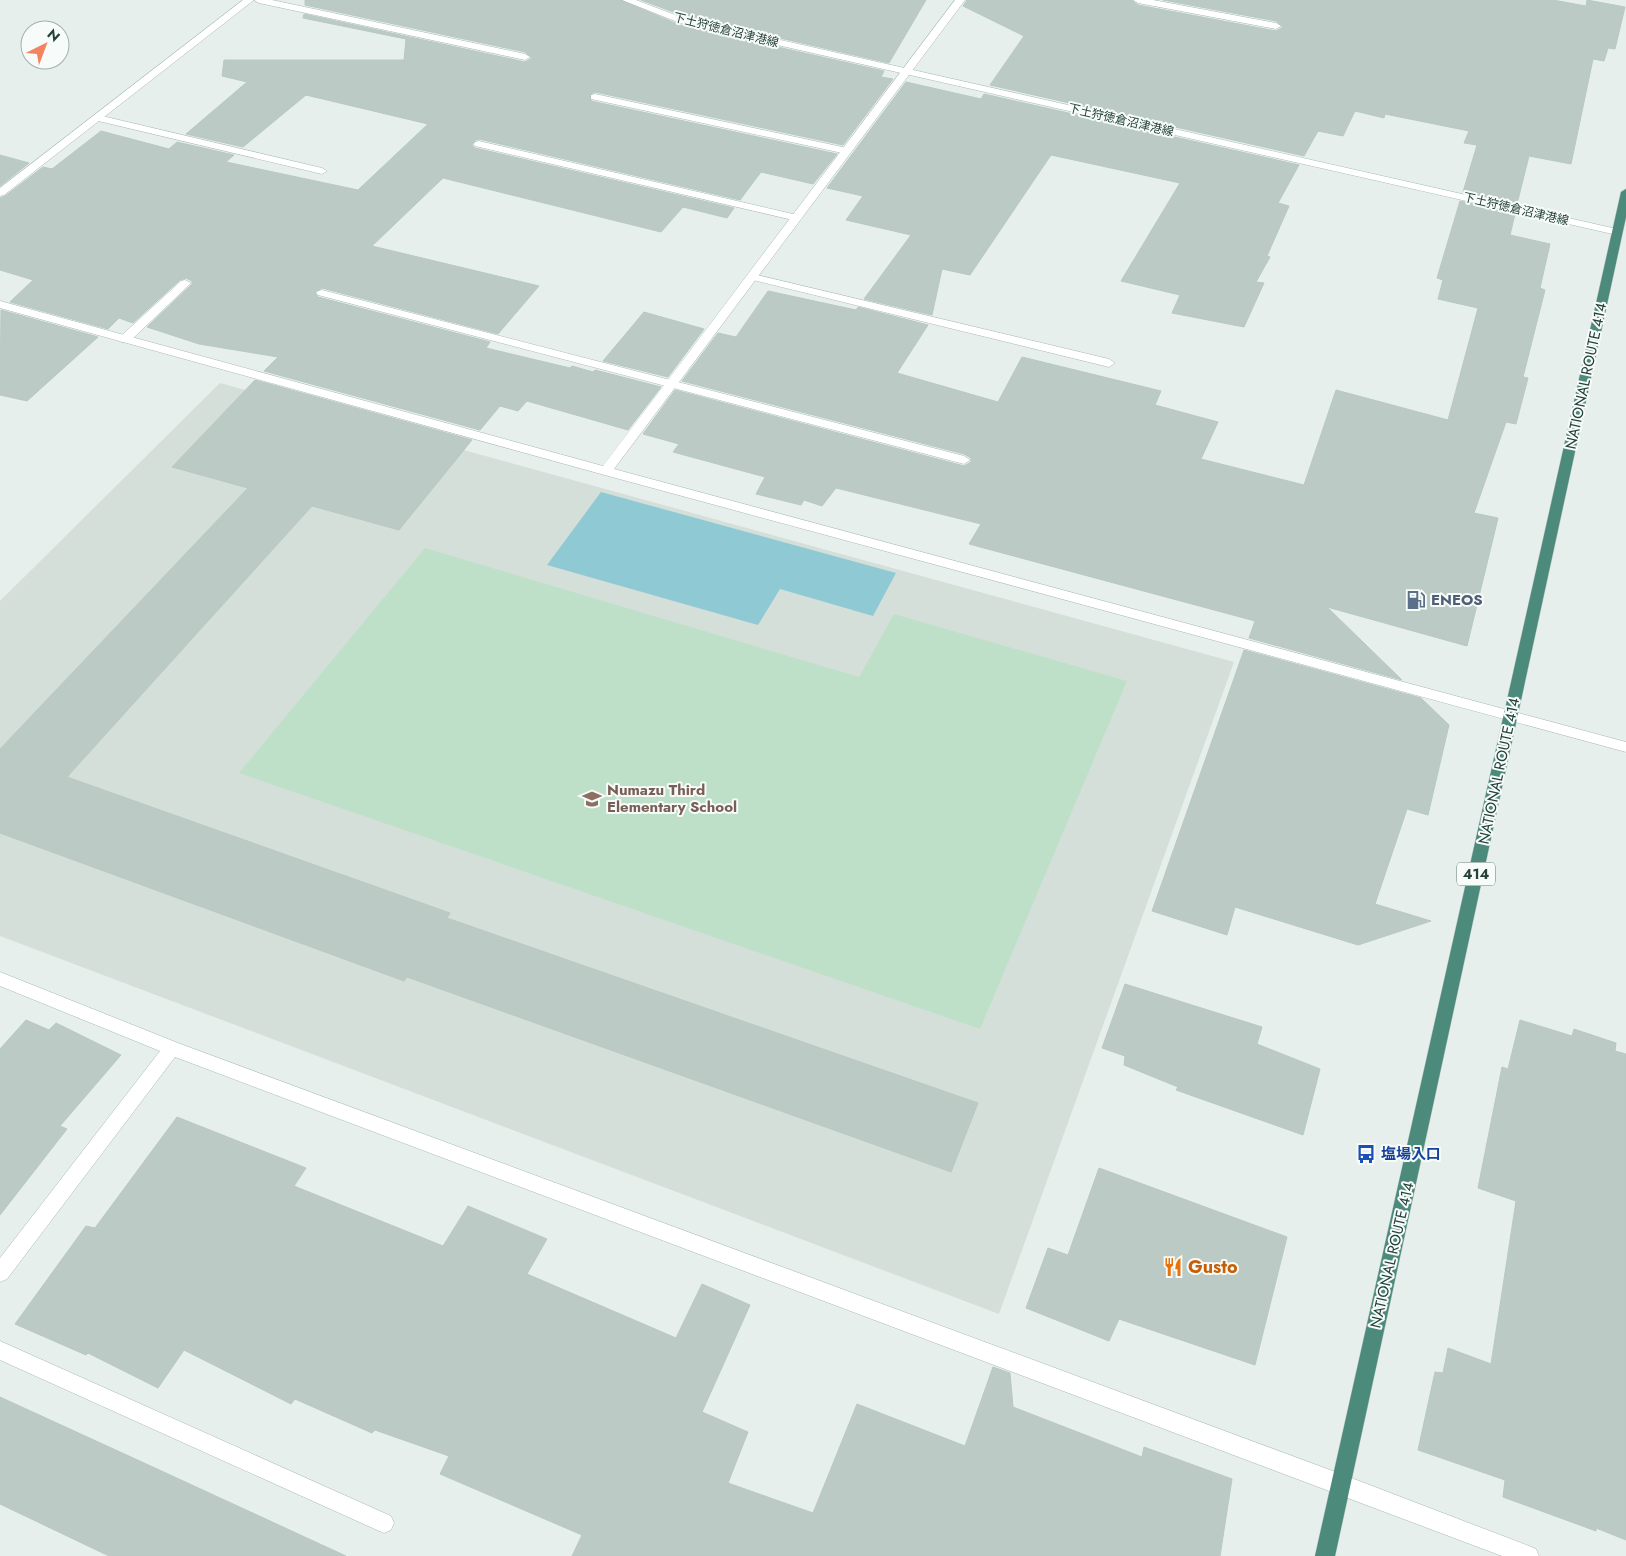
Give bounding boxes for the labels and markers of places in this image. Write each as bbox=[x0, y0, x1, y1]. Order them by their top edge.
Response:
fuel station icon: ENEOS bbox=[1405, 589, 1427, 611]
place label: ENEOS bbox=[1431, 589, 1483, 611]
place label: Numazu Third Elementary School bbox=[607, 779, 737, 818]
school or university icon: Numazu Third Elementary School bbox=[581, 788, 603, 810]
bus stop icon: 塩場入口 bbox=[1355, 1143, 1377, 1165]
place label: 塩場入口 bbox=[1381, 1143, 1441, 1165]
place label: Gusto bbox=[1188, 1254, 1238, 1280]
restaurant icon: Gusto bbox=[1162, 1256, 1184, 1278]

